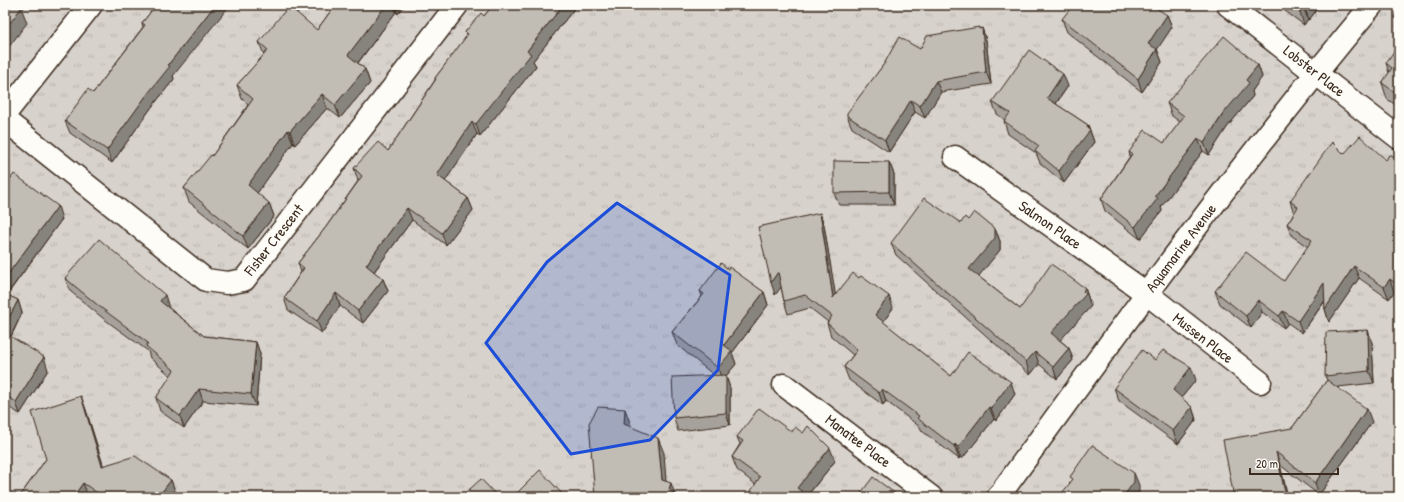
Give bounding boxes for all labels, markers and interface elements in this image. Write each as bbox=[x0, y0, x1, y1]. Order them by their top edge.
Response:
street label: Lobster Place bbox=[1279, 40, 1349, 101]
street label: Salmon Place bbox=[1015, 195, 1086, 254]
street label: Fisher Crescent bbox=[238, 199, 309, 281]
street label: Aquamarine Avenue bbox=[1140, 199, 1221, 296]
street label: Mussen Place bbox=[1169, 307, 1238, 368]
street label: Manatee Place bbox=[821, 409, 895, 472]
scale bar bbox=[1250, 450, 1338, 476]
text: 20 m bbox=[1256, 455, 1278, 472]

